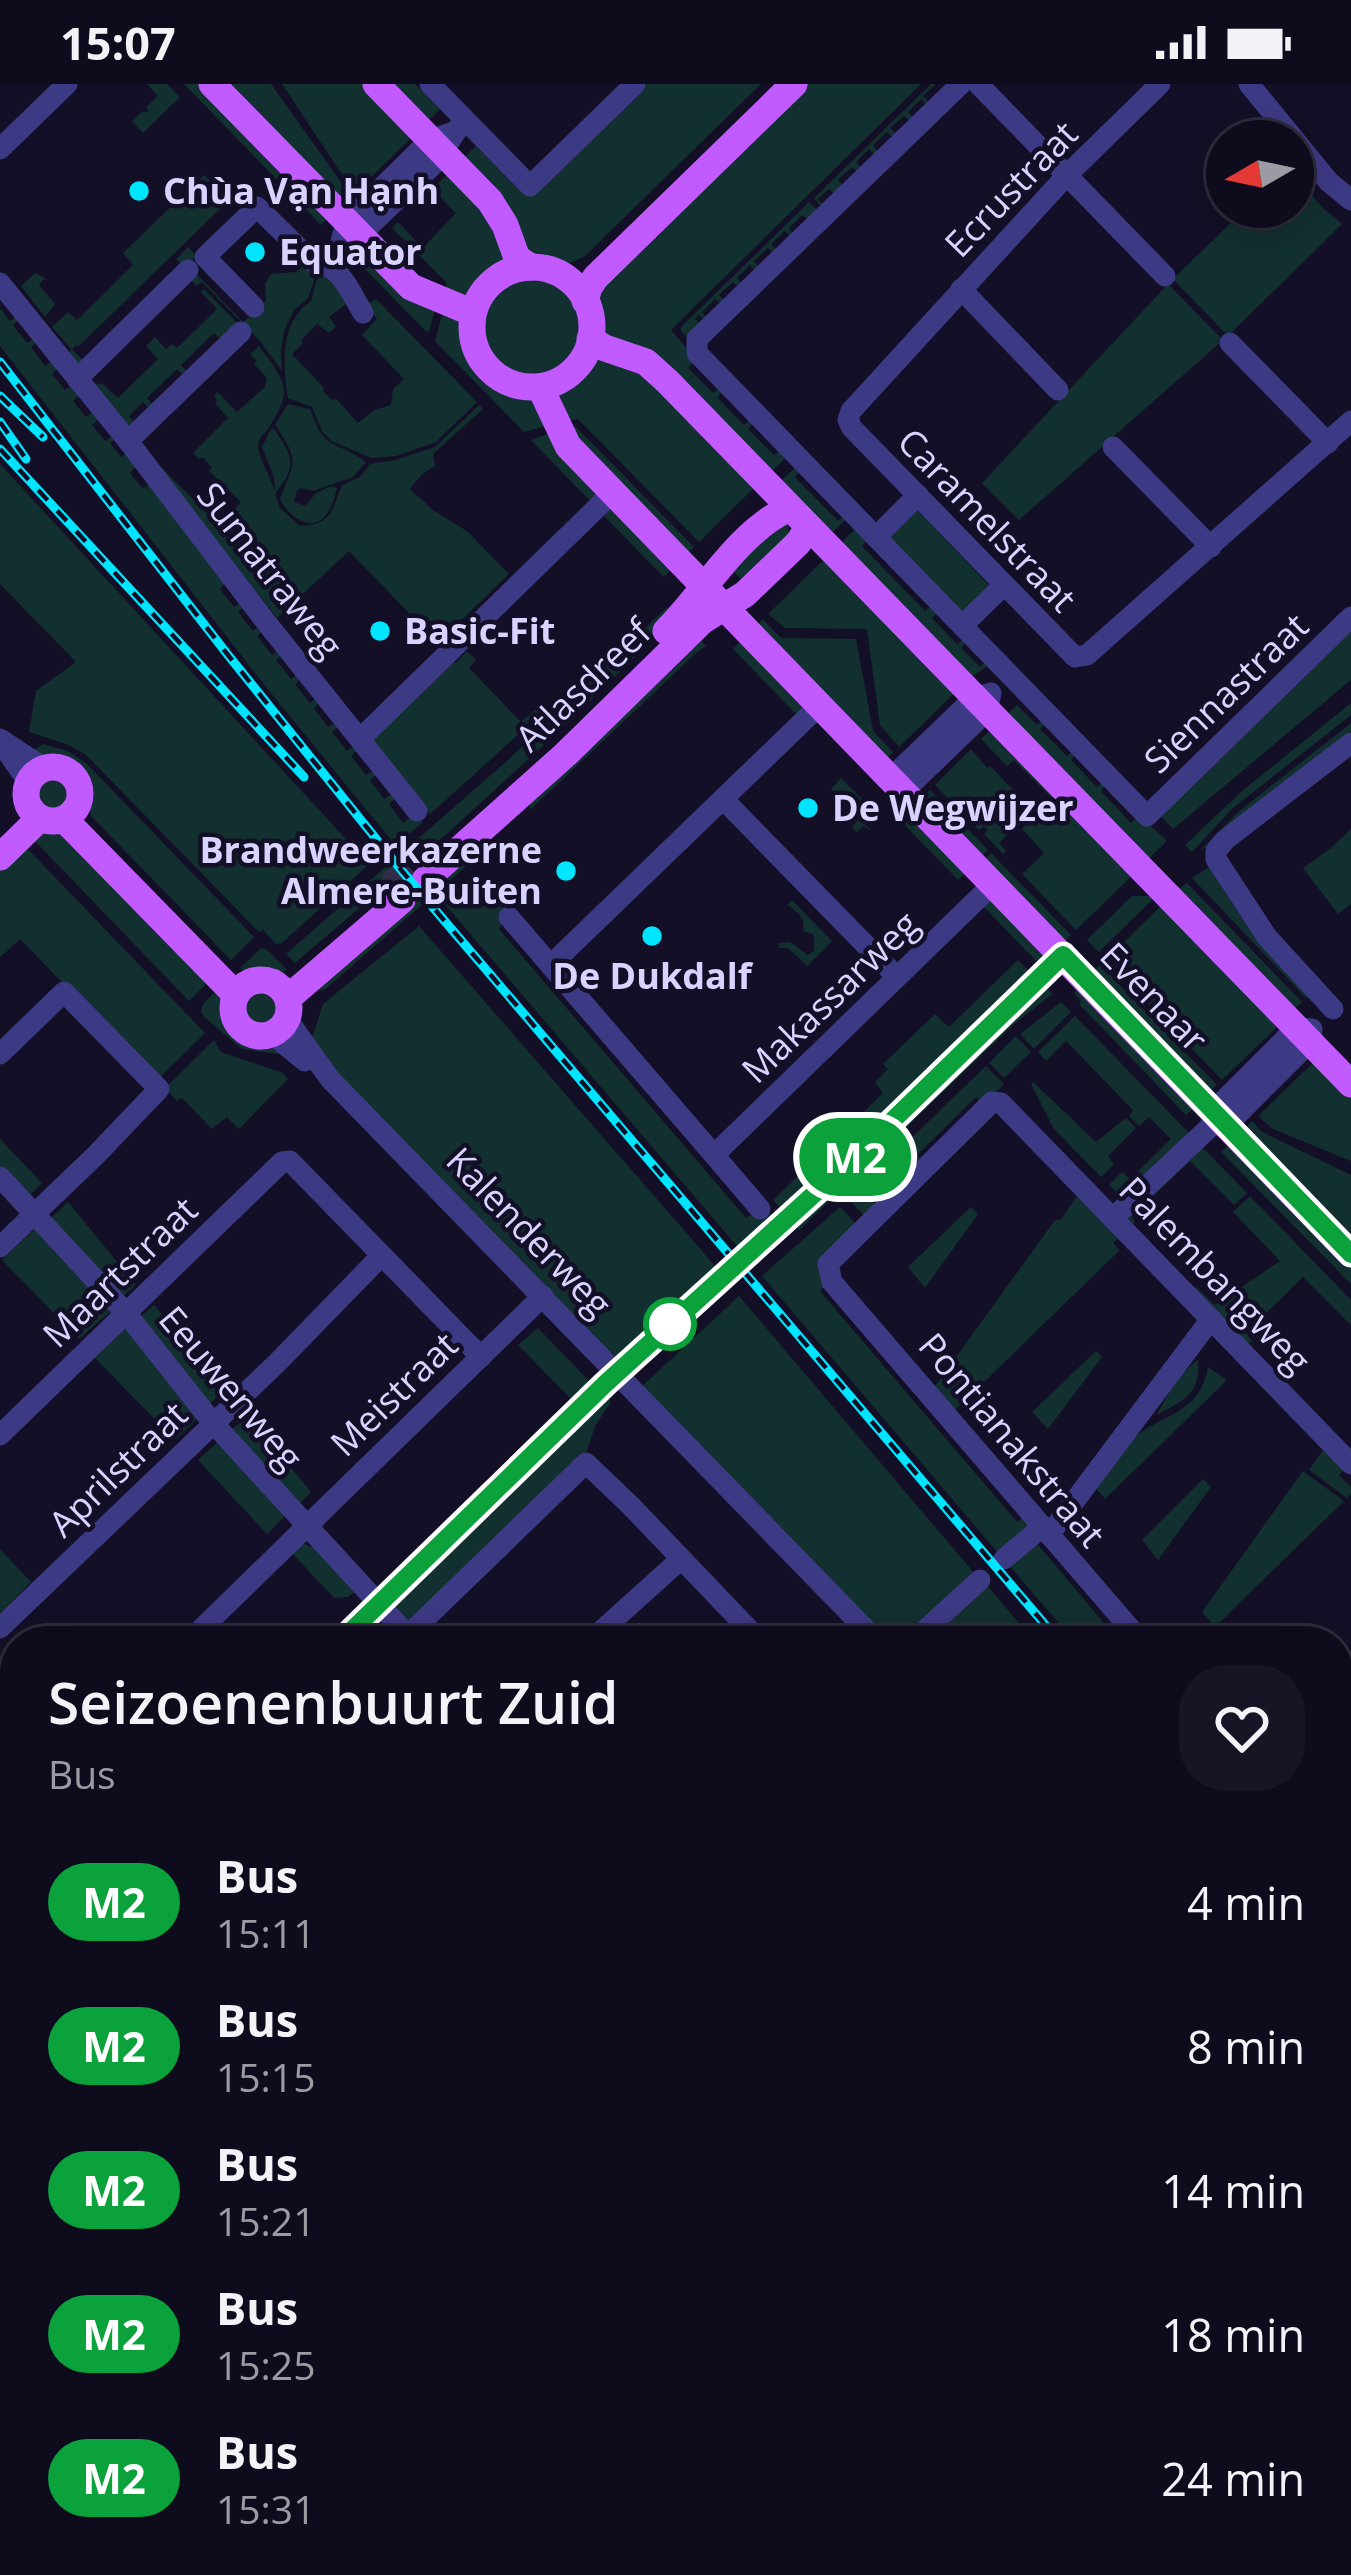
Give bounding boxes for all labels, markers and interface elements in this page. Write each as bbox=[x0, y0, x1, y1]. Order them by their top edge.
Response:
text: 15:07 bbox=[60, 12, 176, 73]
street label: Ecrustraat bbox=[933, 110, 1088, 267]
north arrow bbox=[1206, 120, 1314, 228]
map controls bbox=[1206, 120, 1314, 228]
place label: Chùa Vạn Hạnh bbox=[163, 166, 439, 215]
marker: Chùa Vạn Hạnh bbox=[126, 178, 152, 204]
place label: Equator bbox=[279, 227, 422, 276]
marker: Equator bbox=[242, 239, 268, 265]
street label: Caramelstraat bbox=[887, 417, 1088, 622]
street label: Sumatraweg bbox=[186, 472, 354, 668]
street label: Siennastraat bbox=[1133, 602, 1318, 783]
place label: Basic-Fit bbox=[404, 606, 555, 655]
street label: Atlasdreef bbox=[504, 606, 663, 762]
marker: Basic-Fit bbox=[367, 618, 393, 644]
place label: De Wegwijzer bbox=[832, 783, 1074, 832]
marker: De Wegwijzer bbox=[795, 795, 821, 821]
place label: Brandweerkazerne Almere-Buiten bbox=[199, 825, 542, 915]
marker: Brandweerkazerne Almere-Buiten bbox=[553, 858, 579, 884]
street label: Makassarweg bbox=[731, 900, 929, 1093]
marker: De Dukdalf bbox=[639, 923, 665, 949]
street label: Evenaar bbox=[1090, 931, 1219, 1062]
place label: De Dukdalf bbox=[552, 951, 754, 1000]
line badge: M2 bbox=[801, 1118, 909, 1196]
text: M2 bbox=[823, 1128, 887, 1185]
street label: Kalenderweg bbox=[436, 1136, 623, 1327]
street label: Palembangweg bbox=[1109, 1166, 1322, 1384]
street label: Maartstraat bbox=[32, 1185, 208, 1358]
street label: Eeuwenweg bbox=[148, 1295, 314, 1480]
unlabelled marker bbox=[645, 1299, 695, 1349]
street label: Meistraat bbox=[319, 1321, 468, 1467]
street label: Pontianakstraat bbox=[908, 1322, 1117, 1557]
street label: Aprilstraat bbox=[38, 1390, 198, 1547]
text: Seizoenenbuurt Zuid bbox=[48, 1663, 619, 1741]
button: heart bbox=[1179, 1665, 1305, 1791]
text: Bus bbox=[48, 1747, 116, 1800]
text: Bus bbox=[216, 1845, 298, 1906]
text: 4 min bbox=[1187, 1872, 1305, 1933]
text: M2 bbox=[82, 1873, 146, 1930]
text: 15:11 bbox=[216, 1906, 315, 1959]
text: Bus bbox=[216, 1989, 298, 2050]
text: 8 min bbox=[1187, 2016, 1305, 2077]
text: M2 bbox=[82, 2017, 146, 2074]
text: 15:15 bbox=[216, 2050, 315, 2103]
text: Bus bbox=[216, 2133, 298, 2194]
text: 14 min bbox=[1161, 2160, 1305, 2221]
text: M2 bbox=[82, 2161, 146, 2218]
text: 15:21 bbox=[216, 2194, 315, 2247]
text: Bus bbox=[216, 2277, 298, 2338]
text: 18 min bbox=[1161, 2304, 1305, 2365]
text: M2 bbox=[82, 2305, 146, 2362]
text: 15:25 bbox=[216, 2338, 315, 2391]
text: Bus bbox=[216, 2421, 298, 2482]
text: 24 min bbox=[1161, 2448, 1305, 2509]
text: M2 bbox=[82, 2449, 146, 2506]
text: 15:31 bbox=[216, 2482, 315, 2535]

